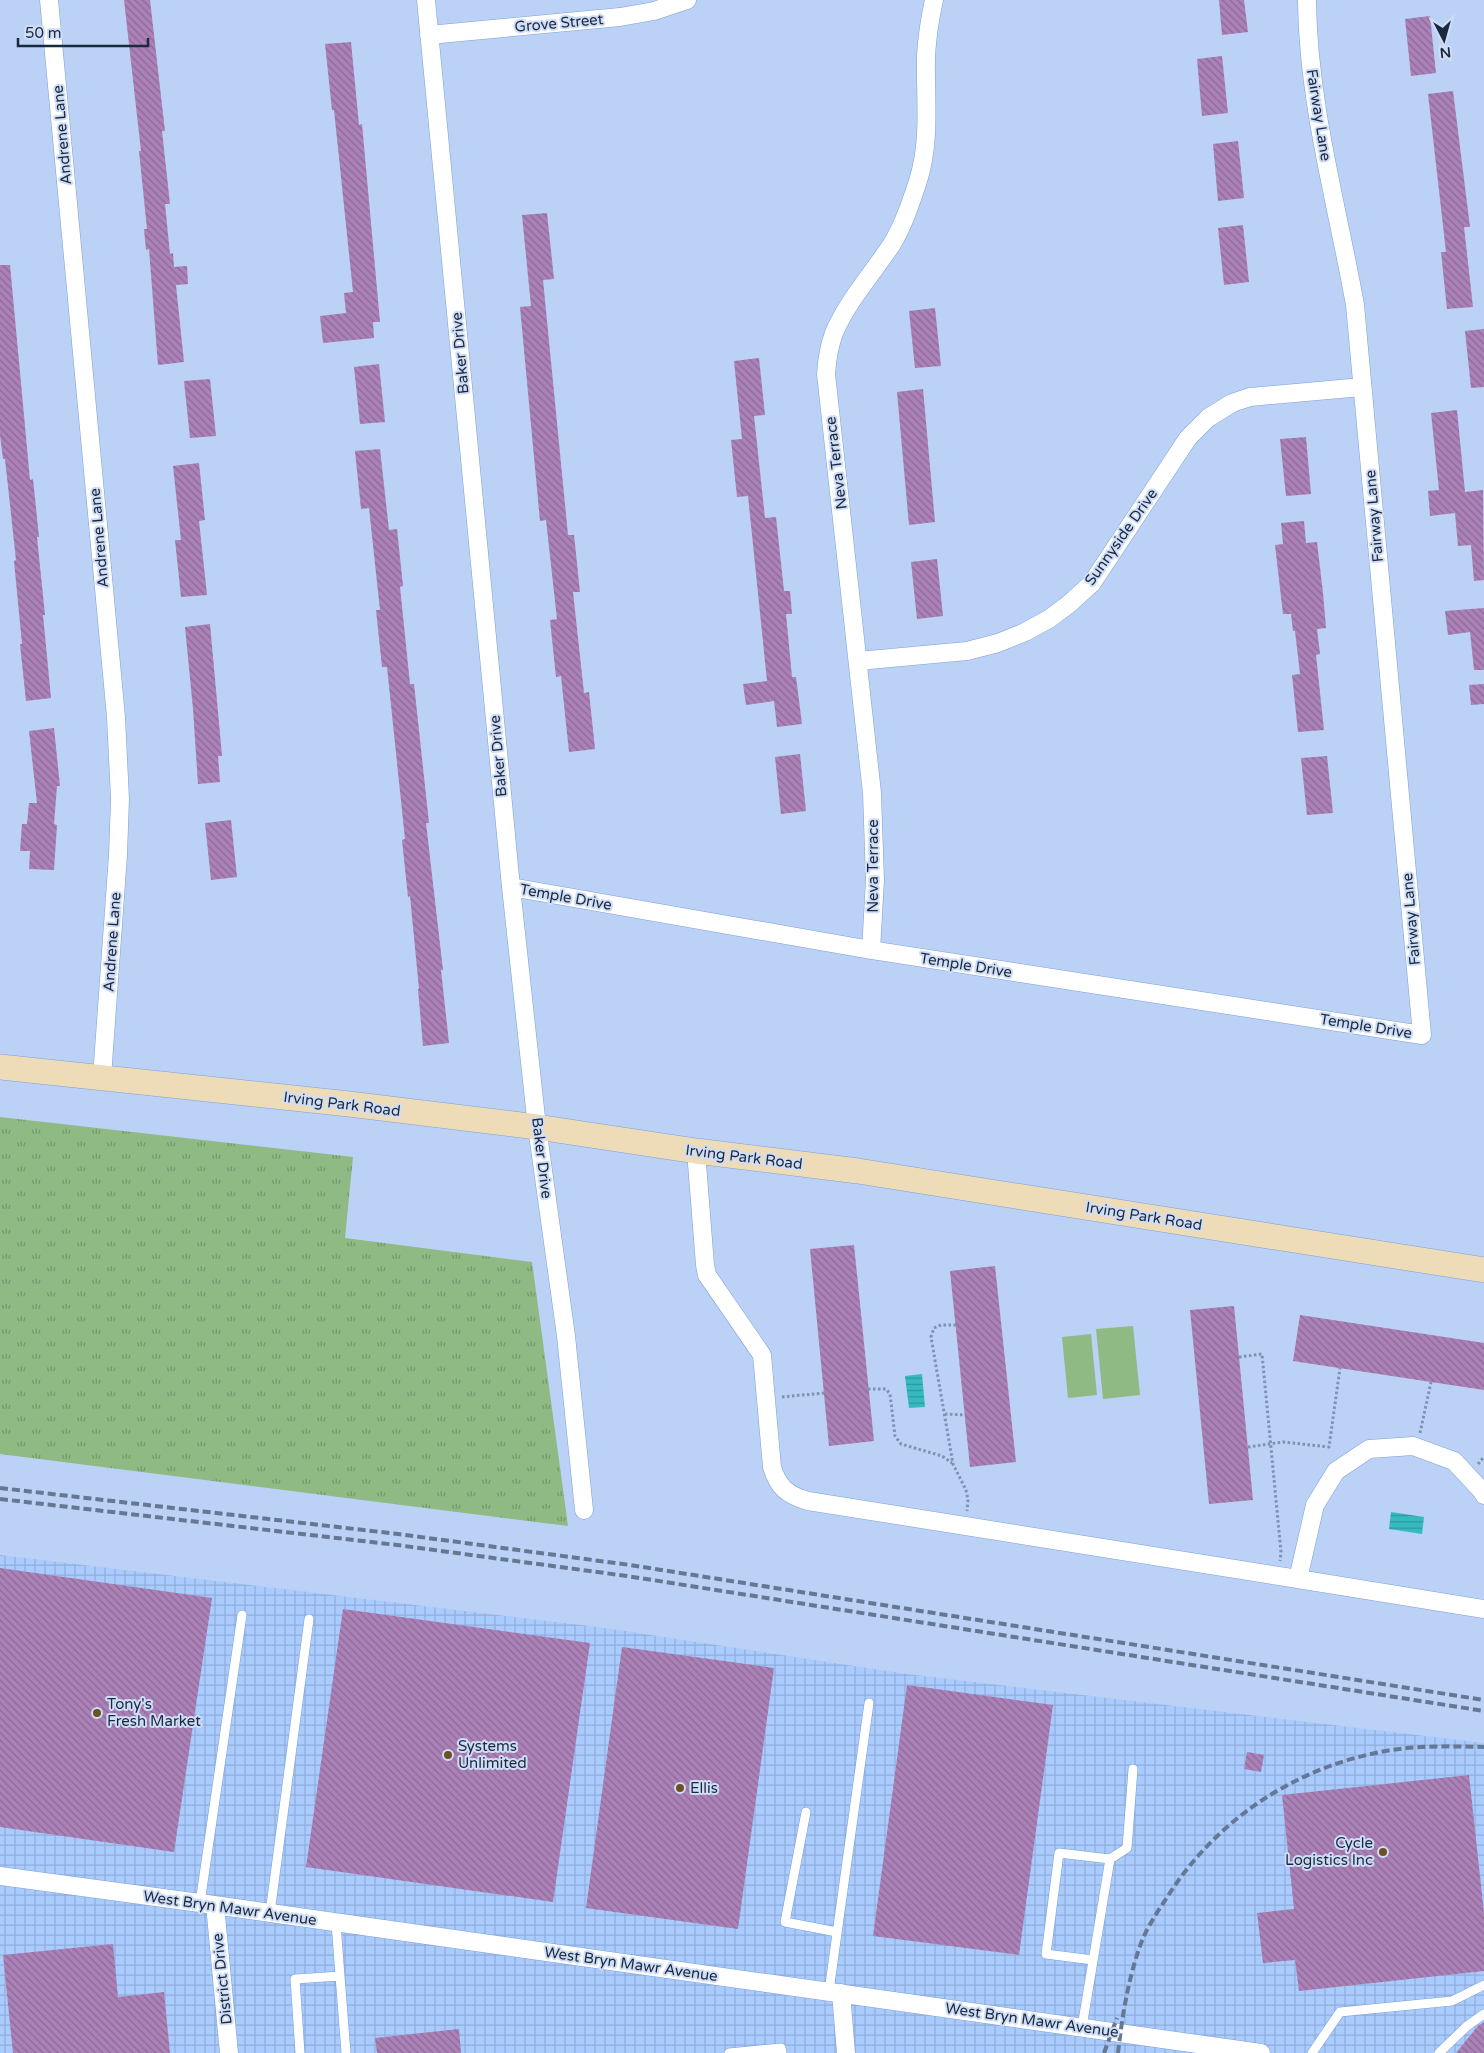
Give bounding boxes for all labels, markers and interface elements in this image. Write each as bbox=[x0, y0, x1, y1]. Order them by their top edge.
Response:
street label: Grove Street bbox=[514, 10, 604, 36]
scale bar bbox=[18, 15, 148, 47]
north arrow bbox=[1419, 15, 1469, 65]
text: 50 m bbox=[25, 24, 62, 42]
text: N bbox=[1439, 43, 1452, 61]
street label: Fairway Lane bbox=[1303, 68, 1335, 162]
street label: Andrene Lane bbox=[49, 84, 75, 186]
street label: Baker Drive bbox=[447, 311, 473, 395]
street label: Neva Terrace bbox=[821, 416, 851, 510]
street label: Fairway Lane bbox=[1361, 469, 1387, 563]
street label: Sunnyside Drive bbox=[1081, 485, 1161, 589]
street label: Andrene Lane bbox=[86, 487, 112, 589]
street label: Baker Drive bbox=[485, 714, 511, 798]
street label: Neva Terrace bbox=[864, 819, 882, 913]
street label: Fairway Lane bbox=[1398, 872, 1424, 966]
street label: Temple Drive bbox=[519, 880, 613, 914]
street label: Andrene Lane bbox=[100, 892, 124, 992]
street label: Temple Drive bbox=[919, 949, 1013, 981]
street label: Temple Drive bbox=[1319, 1010, 1413, 1042]
street label: Irving Park Road bbox=[282, 1088, 402, 1120]
street label: Baker Drive bbox=[528, 1116, 556, 1200]
street label: Irving Park Road bbox=[684, 1141, 804, 1173]
street label: Irving Park Road bbox=[1084, 1198, 1204, 1234]
place label: Tony's Fresh Market bbox=[107, 1695, 201, 1730]
marker: Tony's Fresh Market bbox=[91, 1707, 103, 1719]
place label: Systems Unlimited bbox=[458, 1737, 527, 1772]
marker: Systems Unlimited bbox=[442, 1749, 454, 1761]
place label: Ellis bbox=[690, 1779, 718, 1797]
marker: Ellis bbox=[674, 1782, 686, 1794]
place label: Cycle Logistics Inc bbox=[1285, 1834, 1373, 1869]
marker: Cycle Logistics Inc bbox=[1377, 1846, 1389, 1858]
street label: West Bryn Mawr Avenue bbox=[142, 1887, 318, 1929]
street label: District Drive bbox=[208, 1932, 236, 2026]
street label: West Bryn Mawr Avenue bbox=[543, 1943, 719, 1985]
street label: West Bryn Mawr Avenue bbox=[944, 1999, 1120, 2041]

